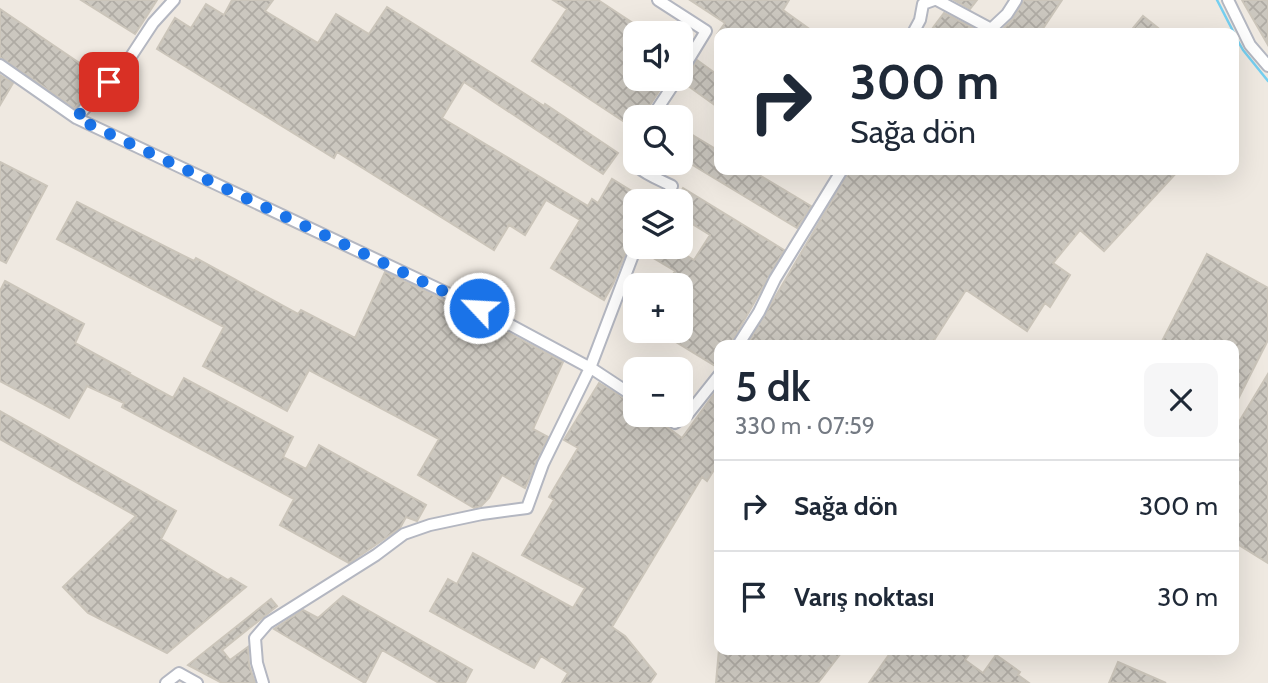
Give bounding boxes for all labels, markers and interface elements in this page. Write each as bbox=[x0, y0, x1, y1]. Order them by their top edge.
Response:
map controls bbox=[623, 21, 693, 427]
button: sound bbox=[623, 21, 693, 91]
pin bbox=[79, 52, 139, 112]
text: 300 m bbox=[850, 52, 999, 111]
icon: right bbox=[735, 56, 826, 147]
icon: arrive bbox=[90, 63, 128, 101]
button: search bbox=[623, 105, 693, 175]
text: Sağa dön bbox=[850, 112, 976, 151]
button: layers bbox=[623, 189, 693, 259]
position arrow bbox=[442, 271, 516, 345]
button: + bbox=[623, 273, 693, 343]
button: − bbox=[623, 357, 693, 427]
text: 5 dk bbox=[735, 360, 811, 412]
button: close bbox=[1144, 363, 1218, 437]
text: 330 m · 07:59 bbox=[735, 412, 875, 440]
icon: right bbox=[735, 487, 773, 525]
text: Sağa dön bbox=[794, 490, 898, 522]
text: 300 m bbox=[1139, 490, 1218, 522]
icon: arrive bbox=[735, 578, 773, 616]
text: Varış noktası bbox=[794, 581, 935, 613]
text: 30 m bbox=[1157, 581, 1218, 613]

